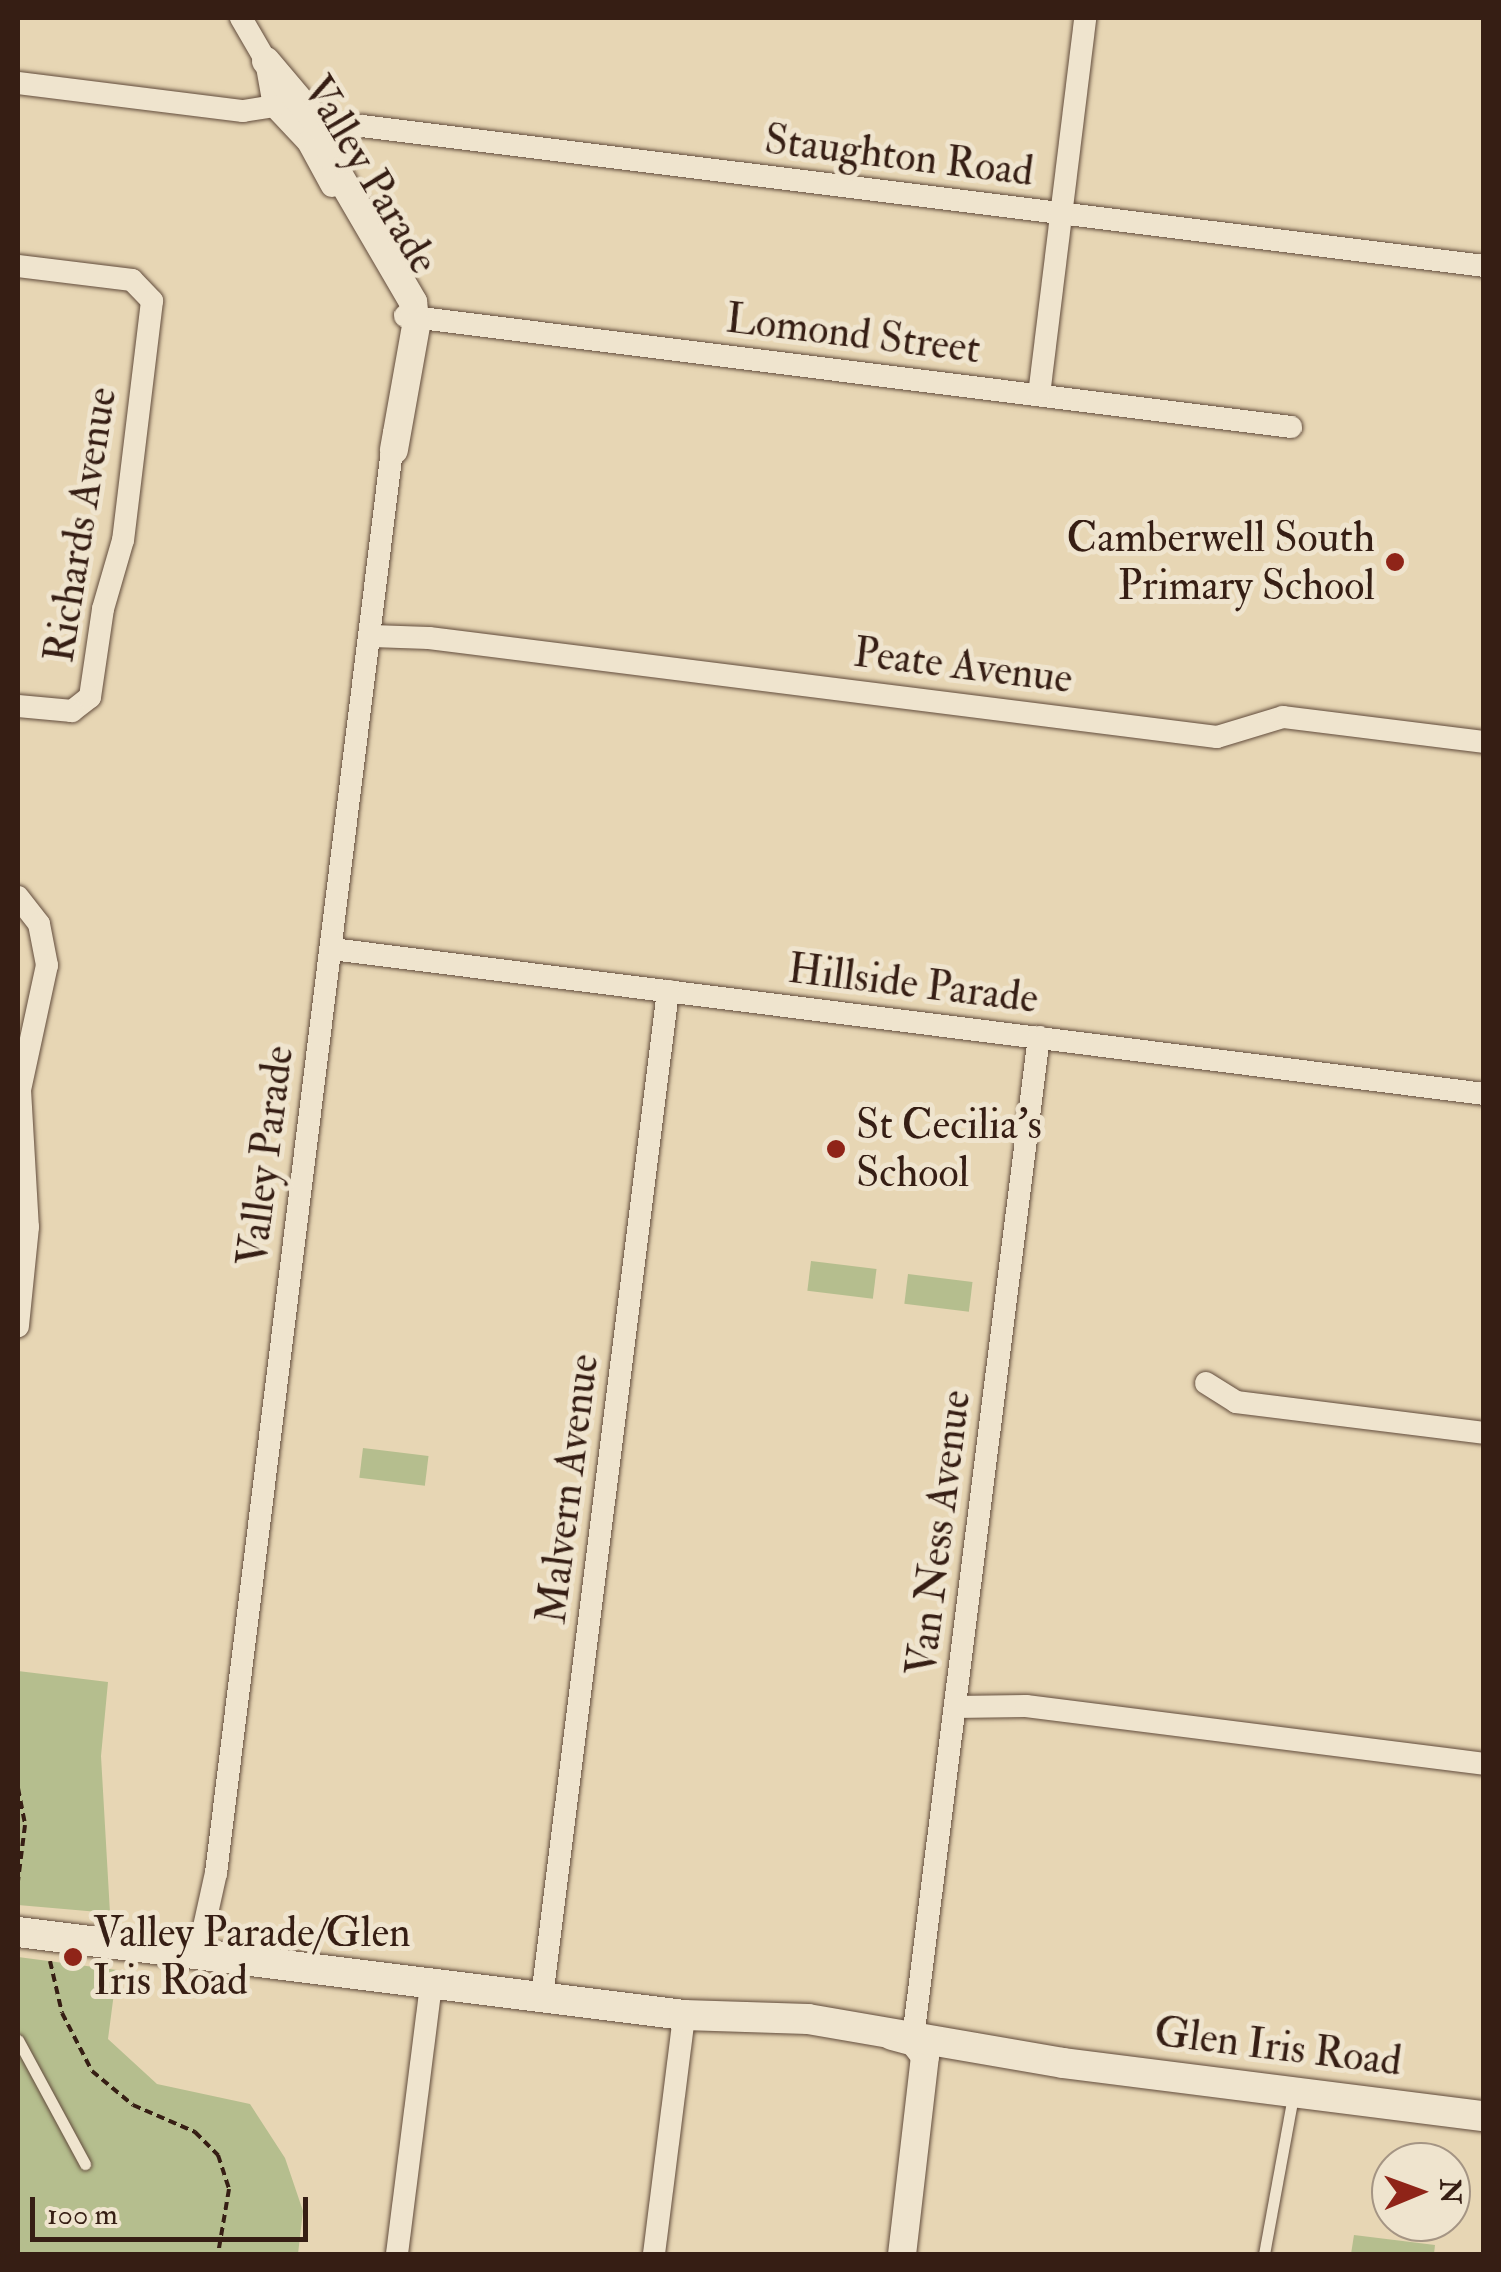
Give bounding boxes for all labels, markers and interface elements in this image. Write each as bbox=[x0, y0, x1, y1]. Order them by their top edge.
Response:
street label: Valley Parade bbox=[291, 67, 449, 283]
street label: Staughton Road bbox=[762, 115, 1036, 197]
street label: Lomond Street bbox=[723, 293, 983, 375]
street label: Richards Avenue bbox=[34, 384, 128, 666]
place label: Camberwell South Primary School bbox=[1067, 513, 1375, 612]
marker: Camberwell South Primary School bbox=[1384, 551, 1406, 573]
street label: Peate Avenue bbox=[851, 628, 1075, 704]
street label: Hillside Parade bbox=[785, 944, 1041, 1024]
street label: Valley Parade bbox=[227, 1043, 305, 1269]
place label: St Cecilia's School bbox=[856, 1100, 1042, 1198]
marker: St Cecilia's School bbox=[825, 1138, 847, 1160]
street label: Malvern Avenue bbox=[526, 1351, 610, 1627]
street label: Van Ness Avenue bbox=[896, 1387, 982, 1679]
place label: Valley Parade/Glen Iris Road bbox=[93, 1908, 411, 2006]
marker: Valley Parade/Glen Iris Road bbox=[62, 1946, 84, 1968]
street label: Glen Iris Road bbox=[1151, 2007, 1405, 2087]
north arrow bbox=[1371, 2142, 1471, 2242]
scale bar bbox=[35, 2177, 312, 2239]
text: N bbox=[1432, 2179, 1467, 2204]
text: 100 m bbox=[47, 2196, 118, 2233]

